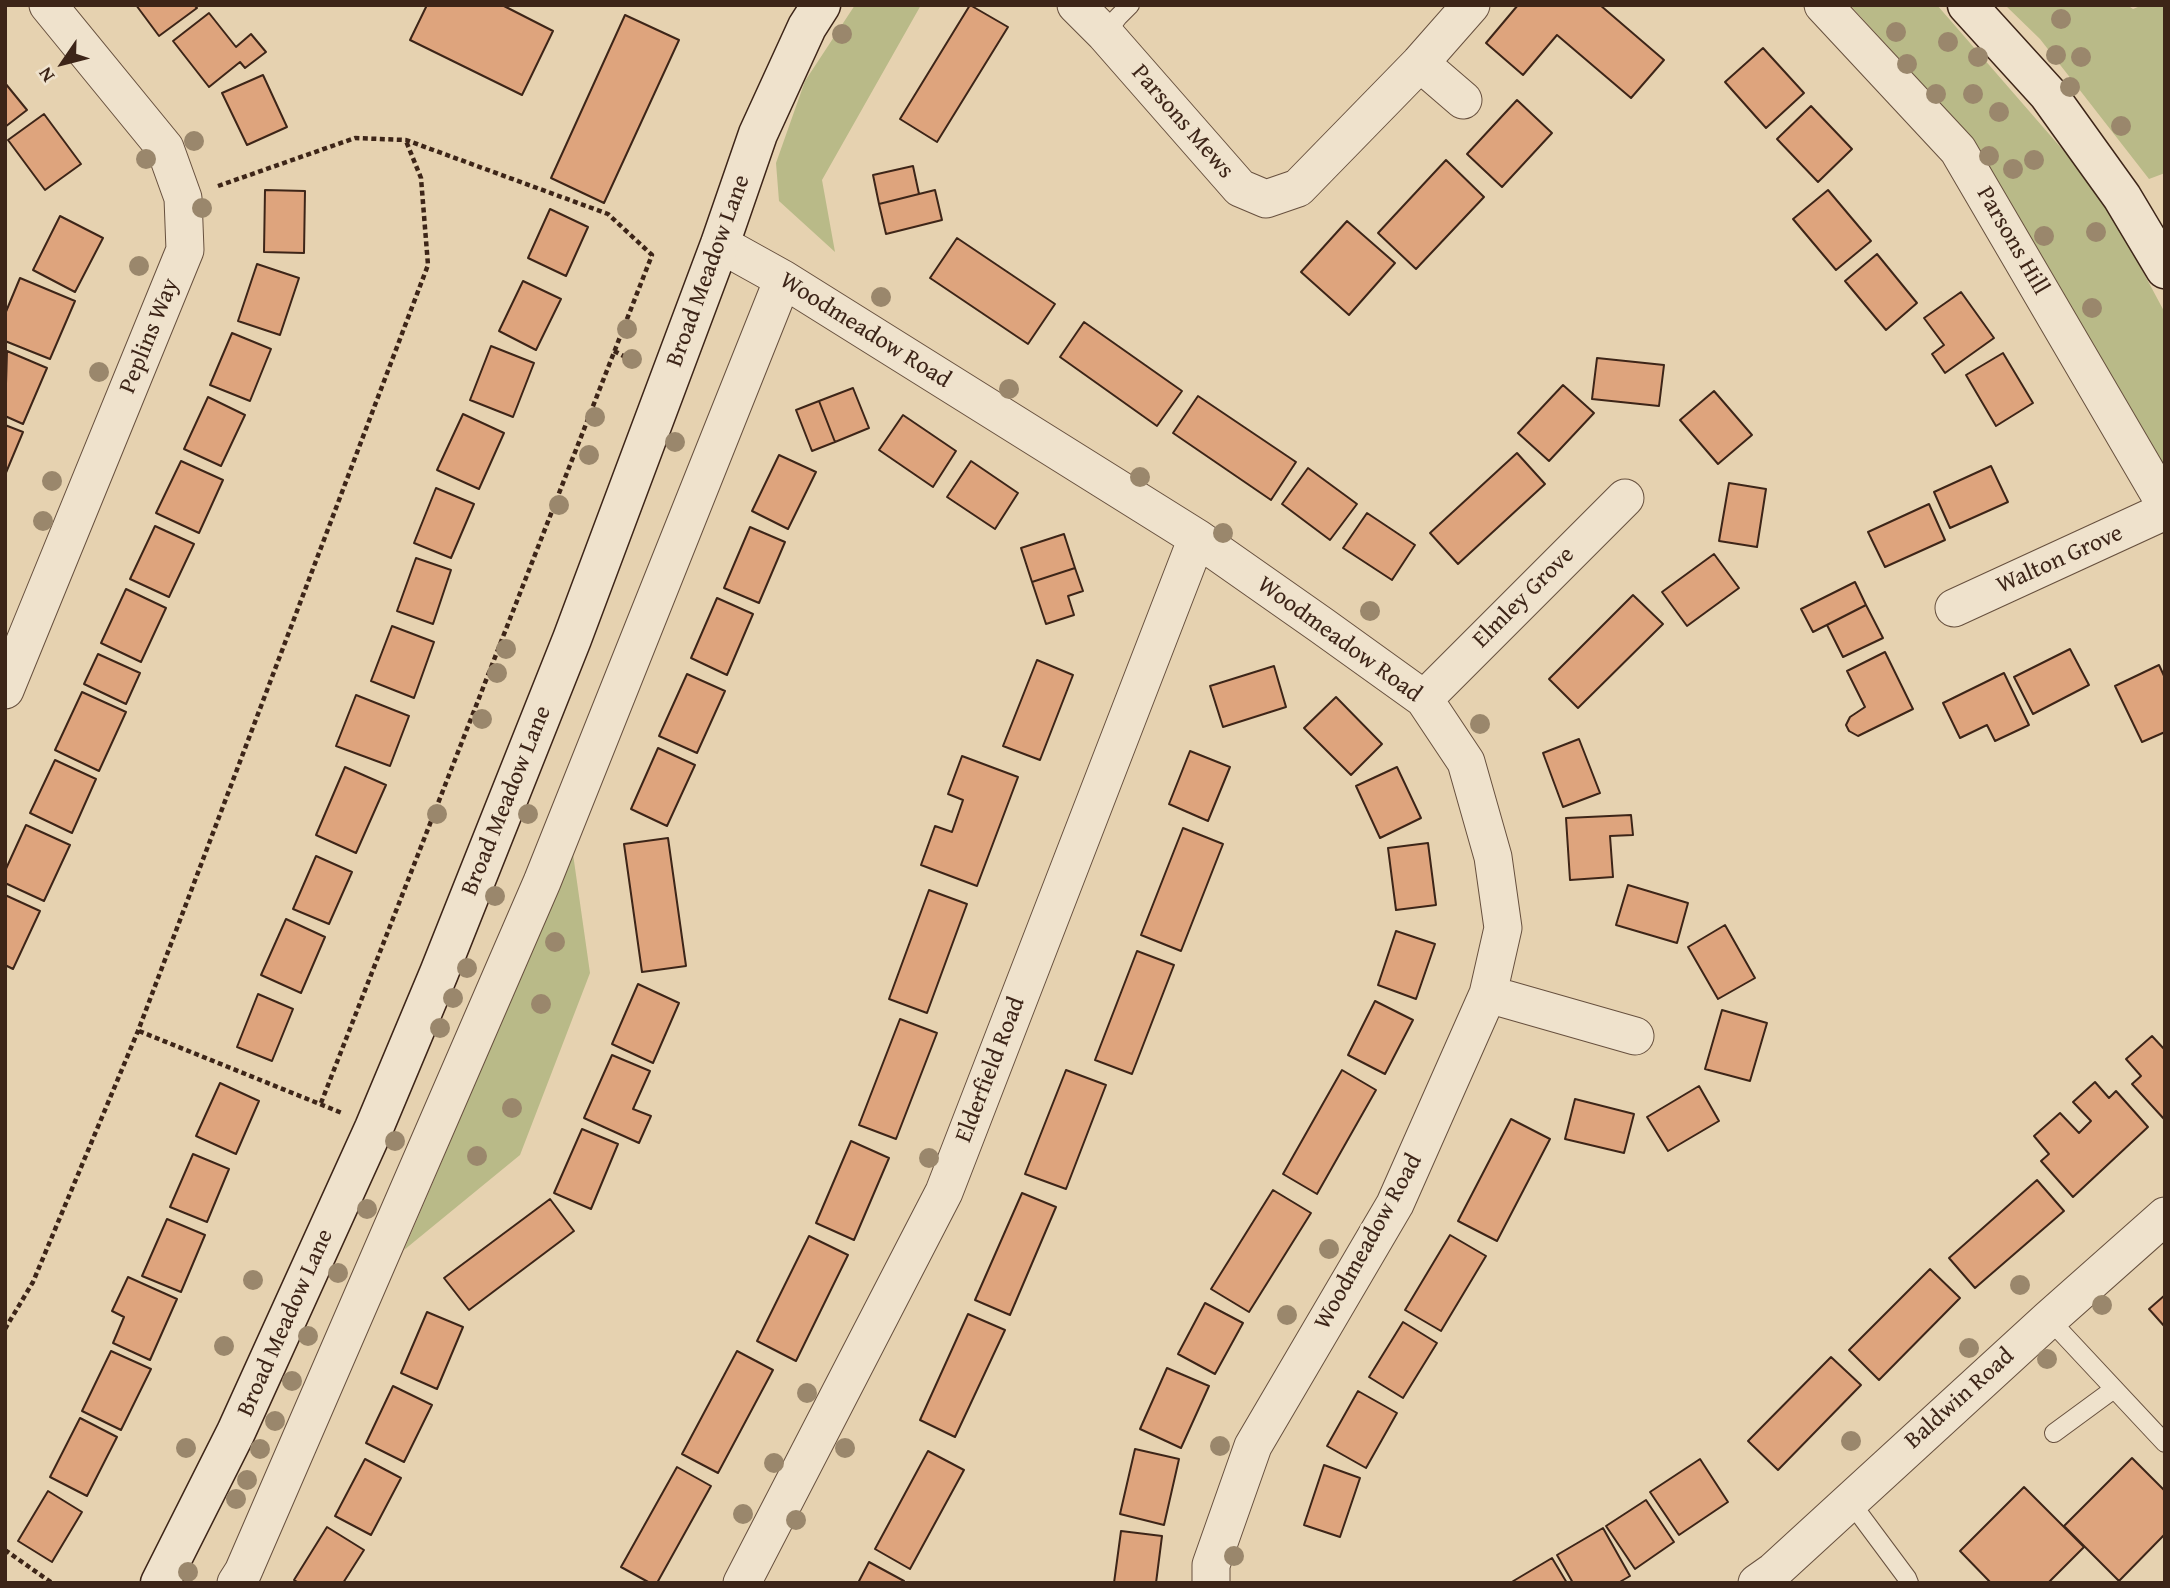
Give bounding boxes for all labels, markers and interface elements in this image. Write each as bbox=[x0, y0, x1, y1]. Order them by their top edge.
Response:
north arrow bbox=[28, 28, 98, 98]
street label: Parsons Mews bbox=[1125, 59, 1239, 185]
text: N bbox=[31, 62, 61, 88]
street label: Broad Meadow Lane bbox=[661, 171, 757, 371]
street label: Parsons Hill bbox=[1969, 182, 2055, 300]
street label: Woodmeadow Road bbox=[774, 267, 956, 395]
street label: Peplins Way bbox=[114, 274, 186, 398]
street label: Walton Grove bbox=[1992, 519, 2128, 601]
street label: Elmley Grove bbox=[1467, 541, 1581, 655]
street label: Woodmeadow Road bbox=[1251, 571, 1427, 709]
street label: Broad Meadow Lane bbox=[456, 702, 558, 900]
street label: Elderfield Road bbox=[950, 993, 1032, 1147]
street label: Woodmeadow Road bbox=[1309, 1149, 1429, 1335]
street label: Broad Meadow Lane bbox=[232, 1225, 340, 1421]
street label: Baldwin Road bbox=[1899, 1342, 2021, 1456]

